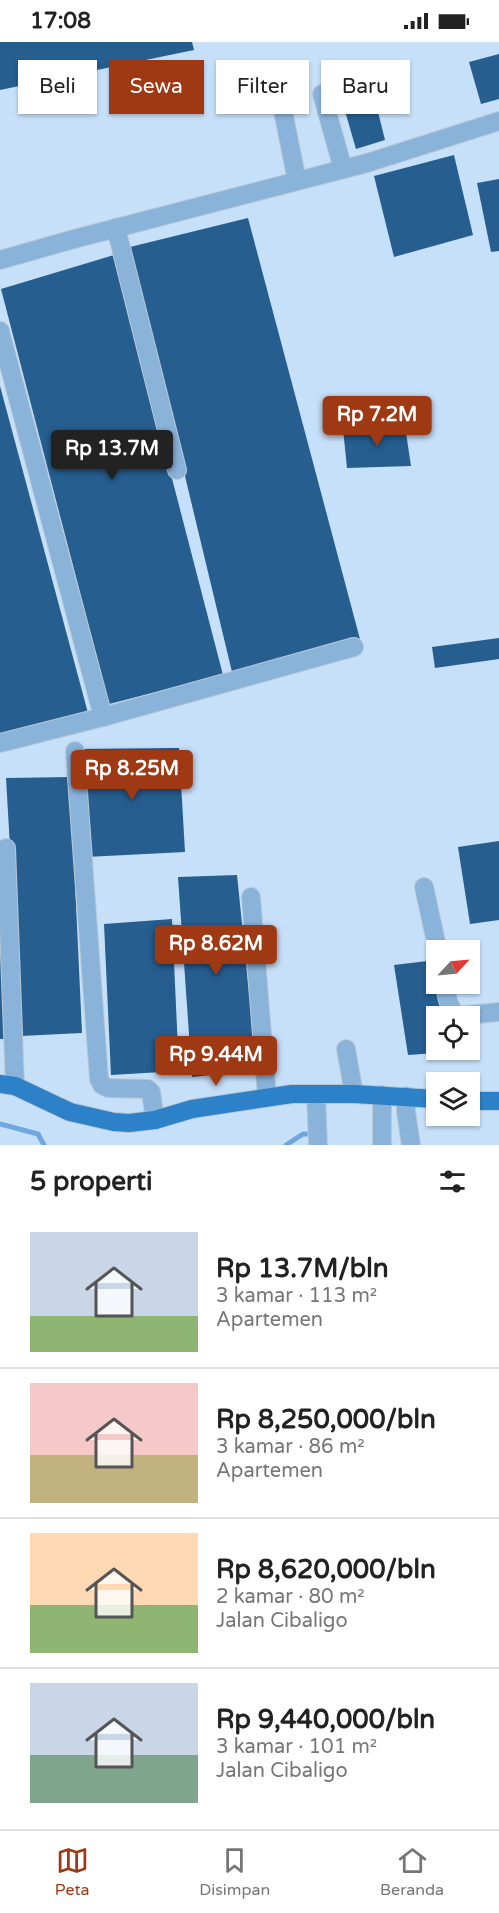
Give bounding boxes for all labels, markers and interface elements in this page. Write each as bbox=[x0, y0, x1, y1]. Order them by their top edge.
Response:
text: 17:08 bbox=[30, 8, 91, 34]
chip: Beli bbox=[18, 60, 97, 114]
chip: Sewa bbox=[109, 60, 204, 114]
chip: Filter bbox=[216, 60, 309, 114]
chip: Baru bbox=[321, 60, 410, 114]
pin: Rp 7.2M bbox=[322, 396, 432, 447]
text: Rp 7.2M bbox=[337, 403, 417, 427]
pin: Rp 13.7M bbox=[50, 430, 174, 481]
text: Rp 13.7M bbox=[65, 437, 159, 461]
pin: Rp 8.25M bbox=[70, 750, 194, 801]
text: Rp 8.25M bbox=[85, 757, 179, 781]
pin: Rp 8.62M bbox=[154, 925, 278, 976]
text: Rp 8.62M bbox=[169, 932, 263, 956]
north arrow bbox=[426, 940, 480, 994]
map controls bbox=[426, 940, 480, 1126]
button: locate bbox=[426, 1006, 480, 1060]
pin: Rp 9.44M bbox=[154, 1036, 278, 1087]
text: Rp 9.44M bbox=[169, 1043, 263, 1067]
button: layers bbox=[426, 1072, 480, 1126]
icon: filters bbox=[436, 1165, 469, 1198]
text: 5 properti bbox=[30, 1166, 152, 1197]
text: Rp 13.7M/bln bbox=[216, 1253, 389, 1284]
icon: home bbox=[78, 1256, 150, 1328]
text: 3 kamar · 113 m² bbox=[216, 1284, 377, 1308]
text: Apartemen bbox=[216, 1308, 323, 1332]
text: Rp 8,250,000/bln bbox=[216, 1404, 436, 1435]
icon: home bbox=[78, 1407, 150, 1479]
text: 3 kamar · 86 m² bbox=[216, 1435, 365, 1459]
text: Apartemen bbox=[216, 1459, 323, 1483]
text: Rp 8,620,000/bln bbox=[216, 1554, 436, 1585]
icon: home bbox=[78, 1557, 150, 1629]
text: 2 kamar · 80 m² bbox=[216, 1585, 365, 1609]
text: Jalan Cibaligo bbox=[216, 1609, 348, 1633]
text: Rp 9,440,000/bln bbox=[216, 1704, 435, 1735]
icon: home bbox=[78, 1707, 150, 1779]
text: 3 kamar · 101 m² bbox=[216, 1735, 377, 1759]
text: Jalan Cibaligo bbox=[216, 1759, 348, 1783]
tab: Peta bbox=[55, 1844, 90, 1900]
tab: Disimpan bbox=[199, 1844, 270, 1900]
tab: Beranda bbox=[380, 1844, 444, 1900]

